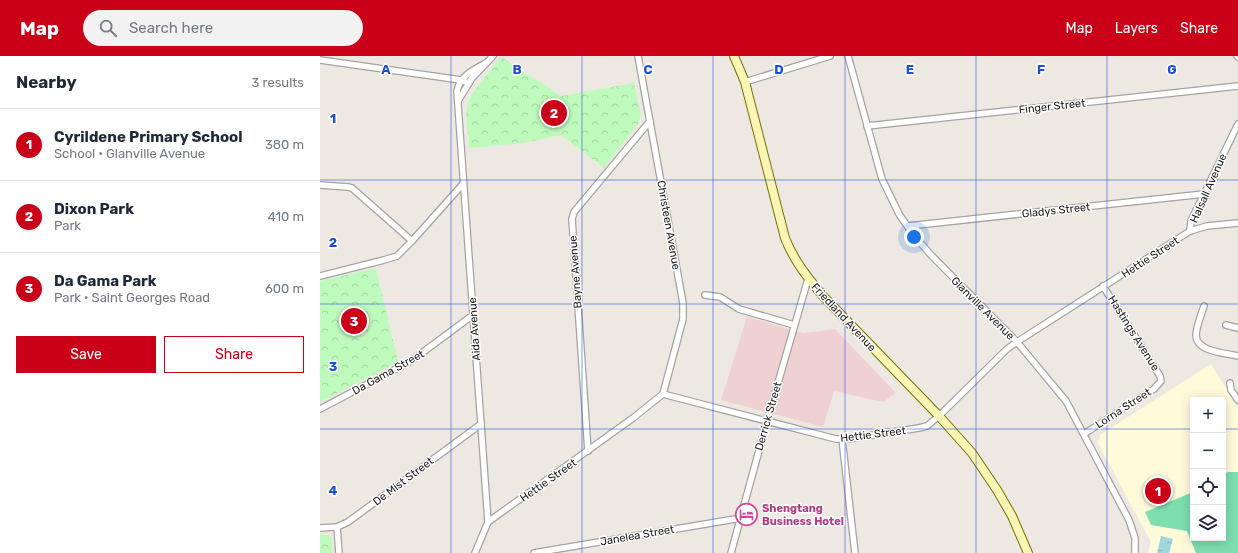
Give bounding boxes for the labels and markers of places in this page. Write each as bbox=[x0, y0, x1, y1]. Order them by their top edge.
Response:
pin: 2 bbox=[541, 98, 567, 128]
pin: 3 bbox=[341, 306, 367, 336]
pin: 1 bbox=[1145, 476, 1171, 506]
hotel icon: Shengtang Business Hotel bbox=[734, 501, 760, 527]
place label: Shengtang Business Hotel bbox=[762, 502, 844, 528]

